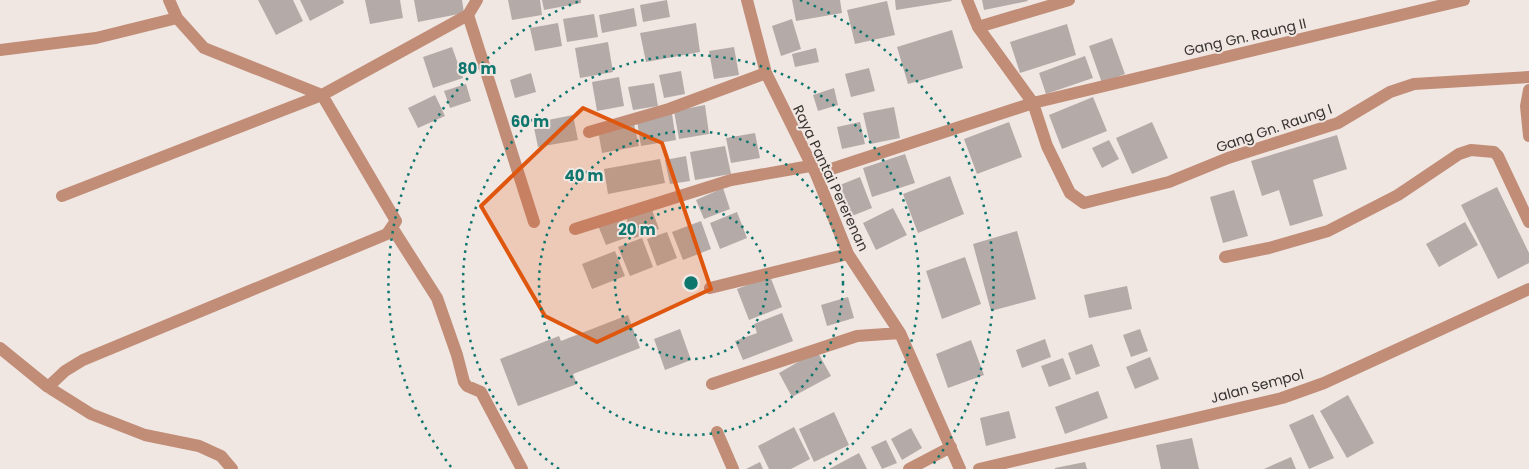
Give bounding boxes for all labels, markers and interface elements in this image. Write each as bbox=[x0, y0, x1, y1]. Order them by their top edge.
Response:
street label: Gang Gn. Raung II bbox=[1182, 13, 1308, 61]
text: 80 m bbox=[458, 58, 496, 79]
street label: Gang Gn. Raung I bbox=[1213, 99, 1335, 157]
street label: Raya Pantai Pererenan bbox=[788, 102, 874, 254]
text: 60 m bbox=[511, 111, 549, 132]
text: 40 m bbox=[564, 165, 604, 186]
text: 20 m bbox=[618, 219, 656, 240]
centre of rings bbox=[682, 274, 700, 292]
street label: Jalan Sempol bbox=[1208, 364, 1306, 408]

